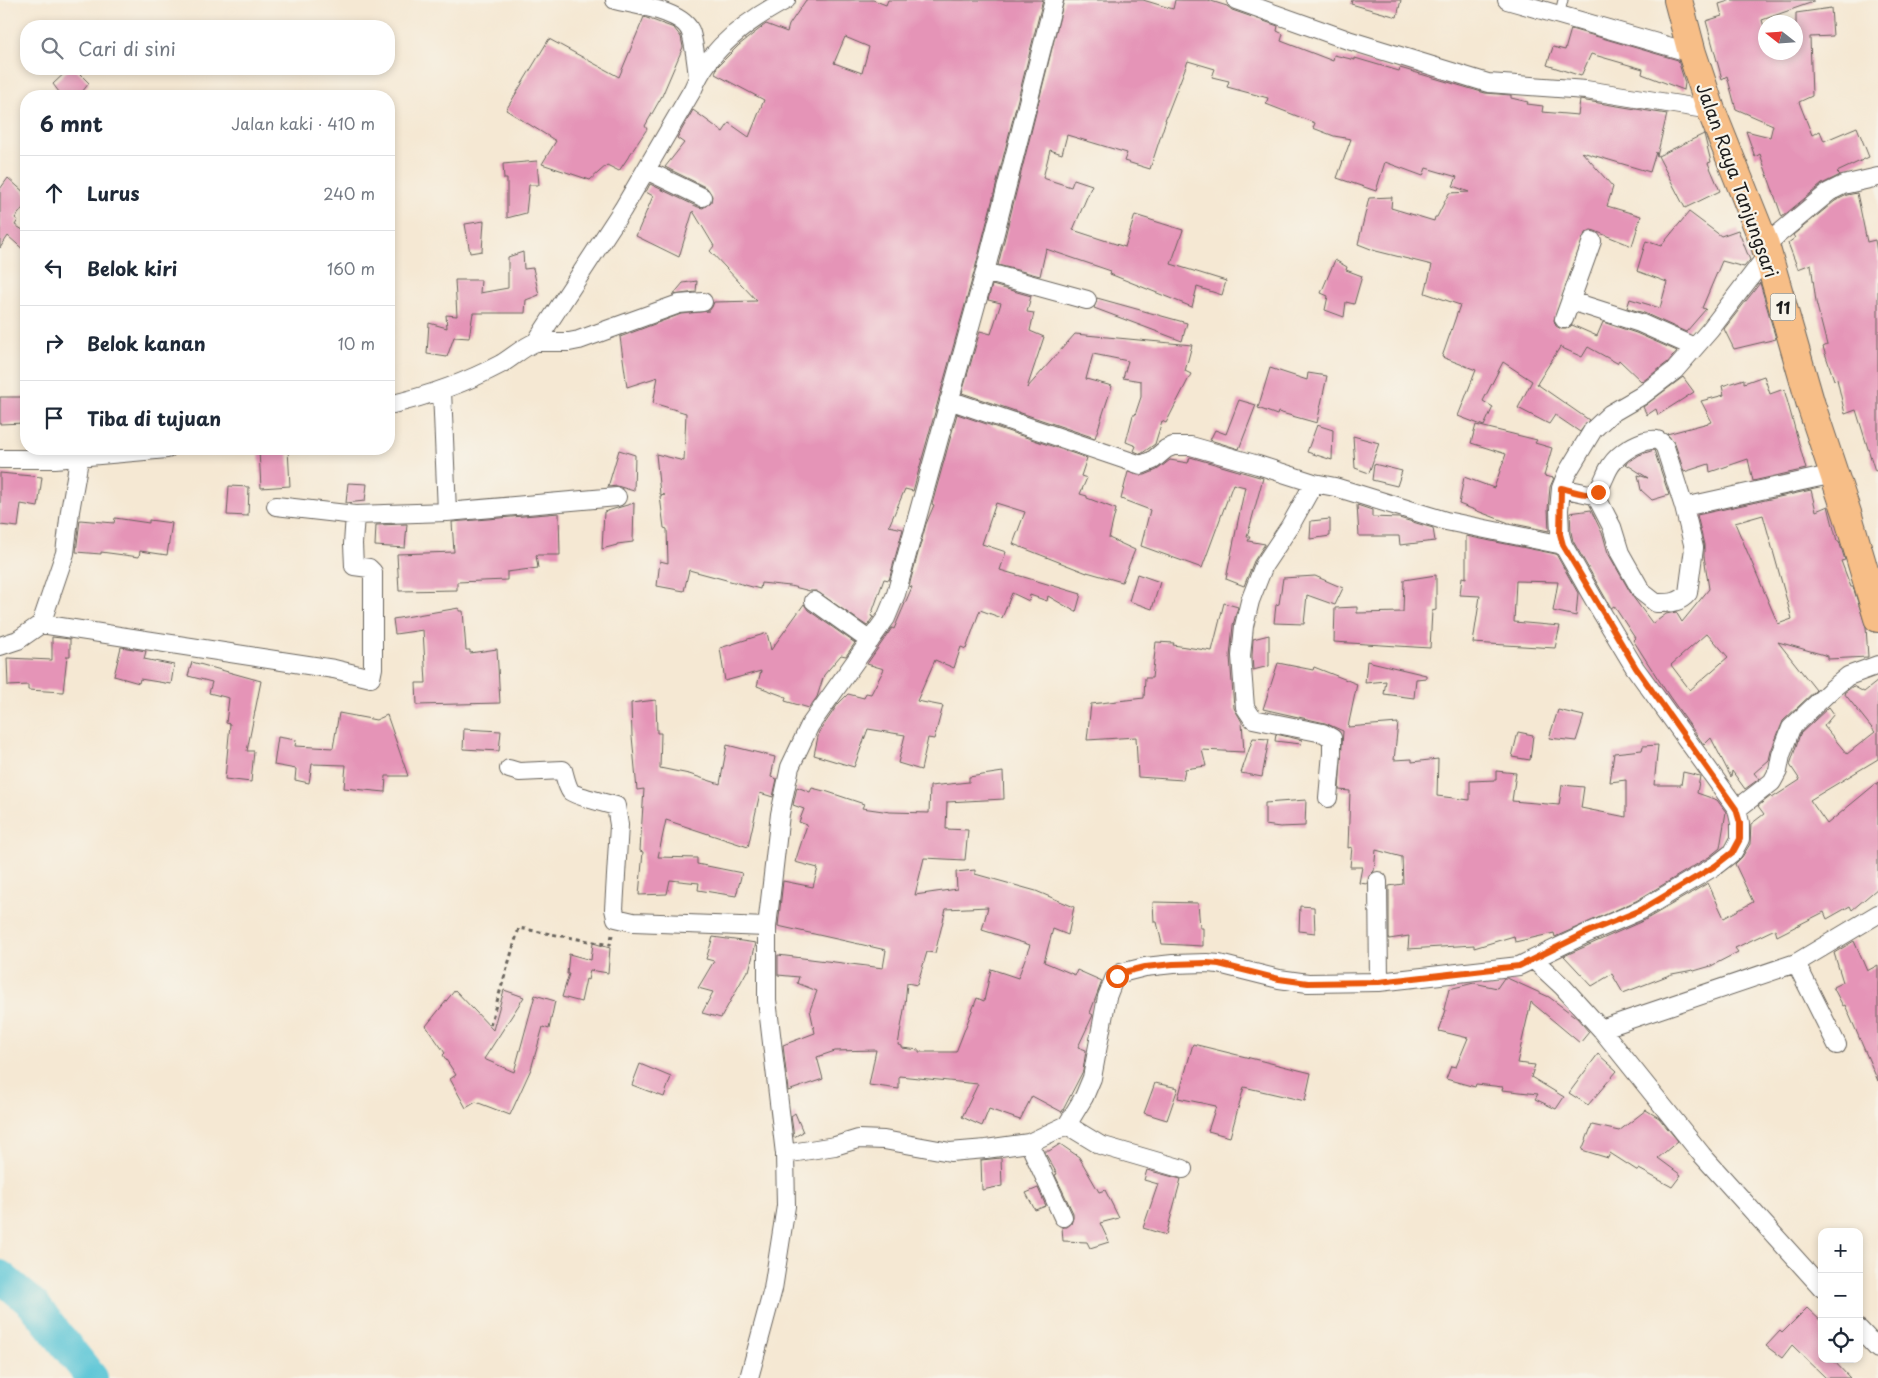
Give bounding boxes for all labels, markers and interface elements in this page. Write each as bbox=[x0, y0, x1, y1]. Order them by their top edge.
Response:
north arrow bbox=[1758, 15, 1803, 60]
search box bbox=[20, 20, 395, 75]
icon: search bbox=[38, 34, 66, 62]
text: Cari di sini bbox=[78, 34, 176, 62]
street label: Jalan Raya Tanjungsari bbox=[1690, 79, 1786, 281]
text: 6 mnt bbox=[40, 107, 103, 139]
text: Jalan kaki · 410 m bbox=[231, 111, 375, 135]
icon: ahead bbox=[40, 179, 68, 207]
text: Lurus bbox=[87, 179, 140, 207]
text: 240 m bbox=[323, 181, 375, 205]
icon: left bbox=[40, 254, 68, 282]
text: Belok kiri bbox=[87, 254, 177, 282]
text: 160 m bbox=[327, 256, 375, 280]
road number: 11 bbox=[1770, 294, 1796, 320]
icon: right bbox=[40, 329, 68, 357]
text: Belok kanan bbox=[87, 329, 206, 357]
text: 10 m bbox=[338, 331, 375, 355]
icon: arrive bbox=[40, 404, 68, 432]
text: Tiba di tujuan bbox=[87, 404, 221, 432]
route end bbox=[1587, 481, 1610, 504]
route start bbox=[1106, 965, 1129, 988]
map controls bbox=[1818, 1228, 1863, 1363]
button: + bbox=[1818, 1228, 1863, 1273]
button: − bbox=[1818, 1273, 1863, 1318]
button: locate bbox=[1818, 1318, 1863, 1363]

